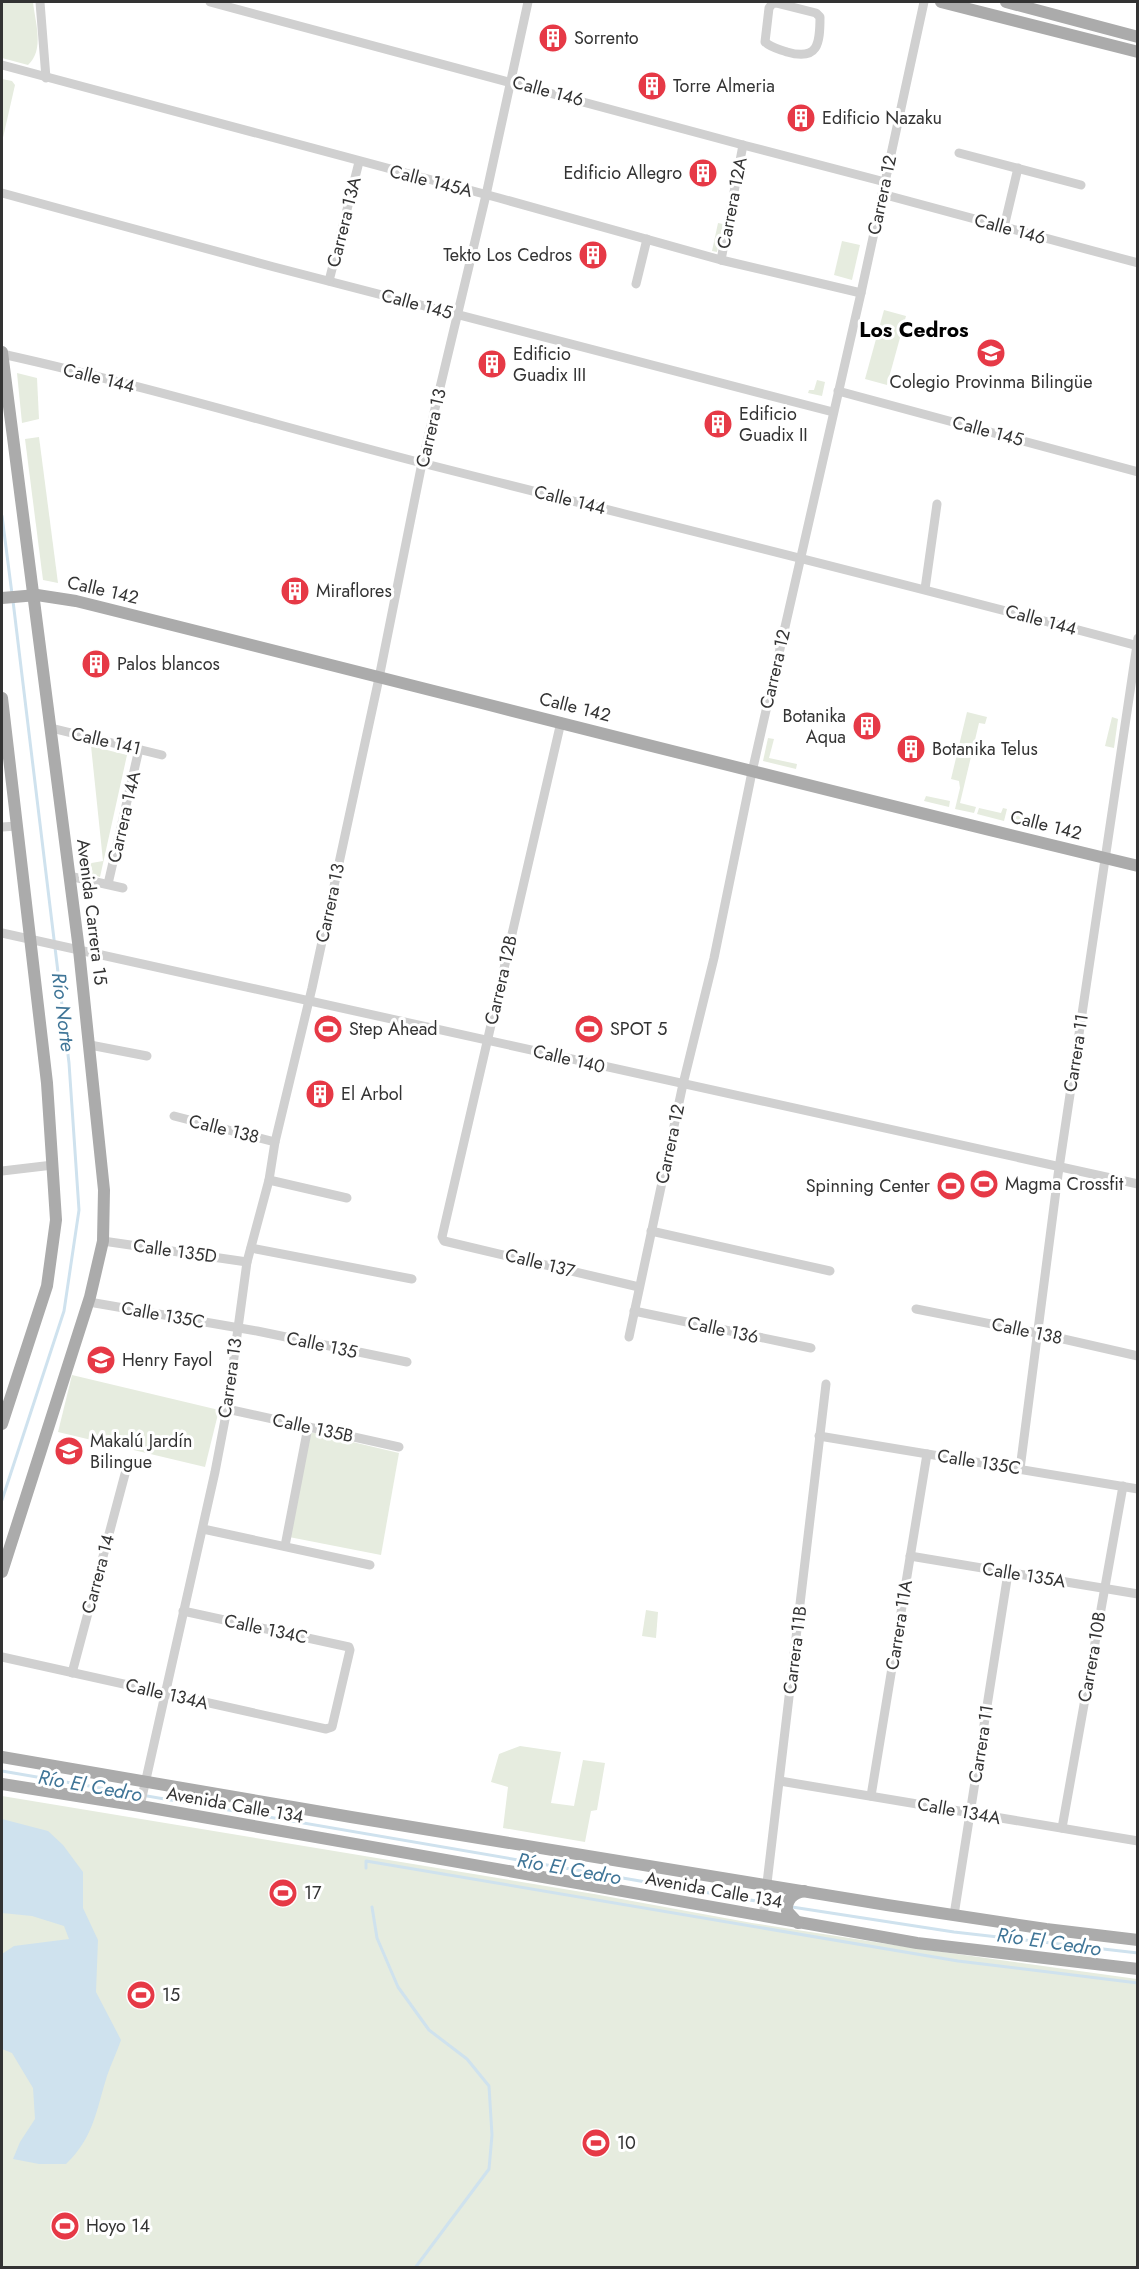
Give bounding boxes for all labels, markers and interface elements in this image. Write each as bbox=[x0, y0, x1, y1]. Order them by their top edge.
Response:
building icon: Sorrento bbox=[537, 22, 569, 54]
place label: Sorrento bbox=[574, 25, 639, 51]
street label: Calle 146 bbox=[509, 69, 587, 113]
building icon: Torre Almeria bbox=[636, 70, 668, 102]
place label: Torre Almeria bbox=[673, 73, 775, 99]
building icon: Edificio Nazaku bbox=[785, 102, 817, 134]
place label: Edificio Nazaku bbox=[822, 105, 942, 131]
street label: Carrera 12 bbox=[861, 153, 903, 237]
street label: Carrera 12A bbox=[710, 155, 754, 251]
building icon: Edificio Allegro bbox=[687, 157, 719, 189]
street label: Calle 145A bbox=[387, 158, 475, 204]
place label: Edificio Allegro bbox=[563, 160, 682, 186]
street label: Carrera 13A bbox=[320, 174, 368, 270]
street label: Calle 146 bbox=[971, 207, 1049, 251]
building icon: Tekto Los Cedros bbox=[577, 239, 609, 271]
place label: Tekto Los Cedros bbox=[443, 242, 572, 268]
street label: Calle 145 bbox=[379, 282, 455, 326]
district label: Los Cedros bbox=[859, 315, 969, 345]
school or university icon: Colegio Provinma Bilingüe bbox=[975, 337, 1007, 369]
place label: Edificio Guadix III bbox=[513, 341, 586, 388]
building icon: Edificio Guadix III bbox=[476, 348, 508, 380]
street label: Calle 144 bbox=[60, 357, 138, 399]
place label: Colegio Provinma Bilingüe bbox=[890, 369, 1092, 395]
street label: Carrera 13 bbox=[409, 386, 453, 470]
place label: Edificio Guadix II bbox=[739, 401, 808, 448]
building icon: Edificio Guadix II bbox=[702, 408, 734, 440]
street label: Calle 145 bbox=[950, 409, 1026, 453]
street label: Calle 144 bbox=[531, 479, 609, 521]
street label: Calle 142 bbox=[65, 569, 141, 611]
building icon: Miraflores bbox=[279, 575, 311, 607]
place label: Miraflores bbox=[316, 578, 392, 604]
street label: Calle 144 bbox=[1002, 598, 1080, 642]
street label: Carrera 12 bbox=[753, 627, 797, 711]
building icon: Palos blancos bbox=[80, 648, 112, 680]
place label: Palos blancos bbox=[117, 651, 220, 677]
street label: Calle 142 bbox=[537, 686, 613, 728]
place label: Botanika Aqua bbox=[782, 703, 846, 750]
building icon: Botanika Aqua bbox=[851, 710, 883, 742]
street label: Calle 141 bbox=[69, 720, 143, 762]
building icon: Botanika Telus bbox=[895, 733, 927, 765]
place label: Botanika Telus bbox=[932, 736, 1038, 762]
street label: Carrera 14A bbox=[101, 769, 147, 865]
street label: Calle 142 bbox=[1008, 804, 1084, 846]
street label: Avenida Carrera 15 bbox=[70, 837, 114, 987]
street label: Carrera 13 bbox=[309, 861, 351, 945]
street label: Carrera 12B bbox=[478, 933, 524, 1027]
water label: Río Norte bbox=[44, 971, 82, 1053]
street label: Carrera 11 bbox=[1057, 1012, 1095, 1094]
sports icon: Step Ahead bbox=[312, 1013, 344, 1045]
sports icon: SPOT 5 bbox=[573, 1013, 605, 1045]
place label: Step Ahead bbox=[349, 1016, 438, 1042]
place label: SPOT 5 bbox=[610, 1016, 667, 1042]
street label: Calle 140 bbox=[530, 1038, 608, 1080]
building icon: El Arbol bbox=[304, 1078, 336, 1110]
place label: El Arbol bbox=[341, 1081, 403, 1107]
street label: Carrera 12 bbox=[649, 1102, 691, 1186]
street label: Calle 138 bbox=[186, 1108, 262, 1150]
sports icon: Magma Crossfit bbox=[968, 1168, 1000, 1200]
sports icon: Spinning Center bbox=[935, 1170, 967, 1202]
place label: Magma Crossfit bbox=[1005, 1171, 1124, 1197]
place label: Spinning Center bbox=[806, 1173, 931, 1199]
street label: Calle 135D bbox=[131, 1232, 219, 1270]
street label: Calle 137 bbox=[502, 1242, 578, 1284]
street label: Calle 135C bbox=[119, 1295, 207, 1335]
street label: Calle 136 bbox=[685, 1310, 761, 1350]
street label: Calle 138 bbox=[989, 1311, 1065, 1351]
street label: Calle 135 bbox=[284, 1325, 360, 1365]
street label: Carrera 13 bbox=[212, 1336, 248, 1420]
school or university icon: Henry Fayol bbox=[85, 1344, 117, 1376]
place label: Henry Fayol bbox=[122, 1347, 212, 1373]
street label: Calle 135B bbox=[270, 1407, 356, 1449]
place label: Makalú Jardín Bilingue bbox=[90, 1428, 192, 1475]
school or university icon: Makalú Jardín Bilingue bbox=[53, 1435, 85, 1467]
street label: Calle 135C bbox=[935, 1443, 1023, 1481]
street label: Carrera 14 bbox=[75, 1531, 121, 1617]
street label: Calle 135A bbox=[981, 1556, 1068, 1594]
street label: Carrera 11A bbox=[879, 1578, 919, 1672]
street label: Carrera 11B bbox=[777, 1604, 813, 1696]
street label: Calle 134C bbox=[222, 1607, 310, 1651]
street label: Carrera 10B bbox=[1071, 1610, 1113, 1704]
street label: Calle 134A bbox=[123, 1672, 211, 1716]
street label: Carrera 11 bbox=[962, 1703, 1000, 1785]
water label: Río El Cedro bbox=[36, 1763, 145, 1809]
street label: Avenida Calle 134 bbox=[164, 1780, 306, 1830]
street label: Calle 134A bbox=[915, 1791, 1003, 1831]
water label: Río El Cedro bbox=[515, 1846, 624, 1892]
street label: Avenida Calle 134 bbox=[643, 1865, 785, 1915]
sports icon: 17 bbox=[267, 1877, 299, 1909]
place label: 17 bbox=[304, 1880, 322, 1906]
water label: Río El Cedro bbox=[995, 1920, 1103, 1964]
sports icon: 15 bbox=[125, 1979, 157, 2011]
place label: 15 bbox=[162, 1982, 180, 2008]
sports icon: 10 bbox=[580, 2127, 612, 2159]
place label: 10 bbox=[617, 2130, 636, 2156]
sports icon: Hoyo 14 bbox=[49, 2210, 81, 2242]
place label: Hoyo 14 bbox=[86, 2213, 150, 2239]

